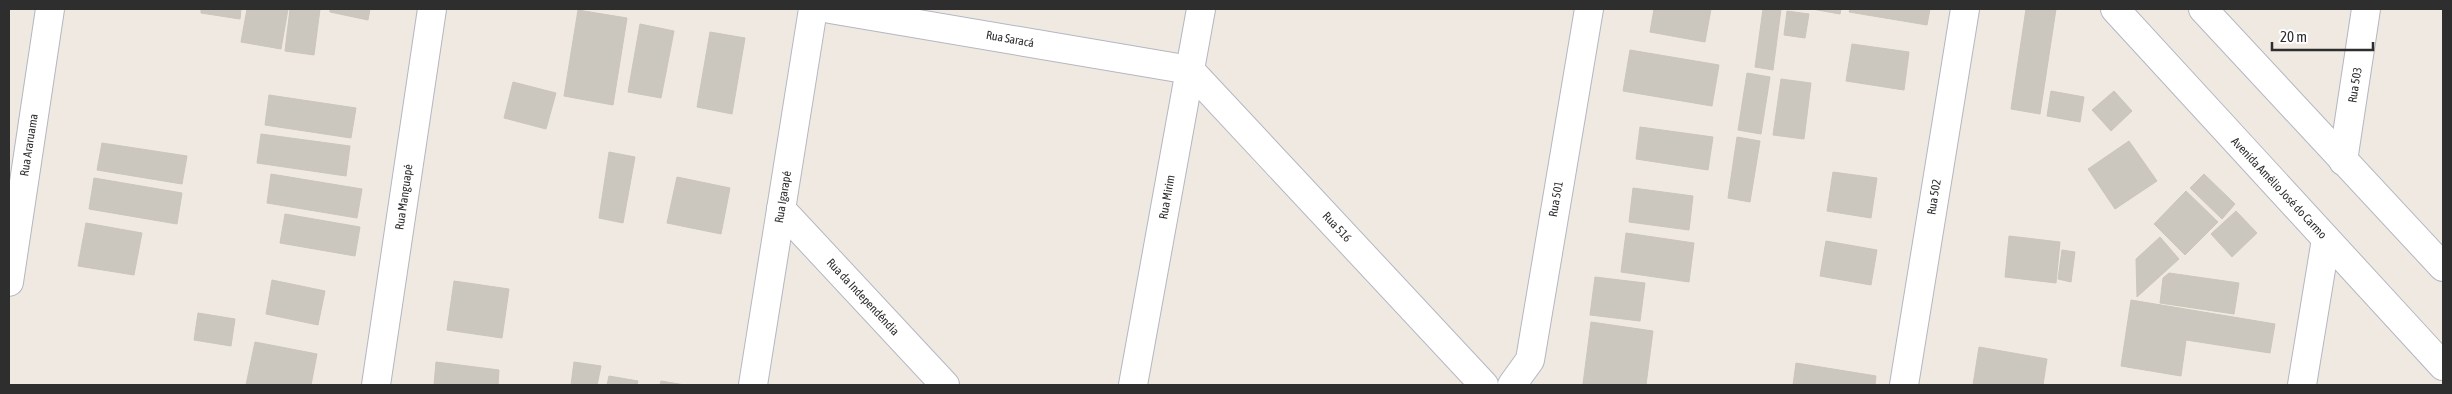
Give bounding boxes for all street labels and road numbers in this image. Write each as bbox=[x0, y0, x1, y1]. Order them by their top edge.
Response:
street label: Rua Saracá bbox=[985, 28, 1035, 50]
street label: Rua 503 bbox=[2345, 66, 2365, 104]
street label: Rua Araruama bbox=[17, 113, 41, 177]
street label: Avenida Amélio José do Carmo bbox=[2228, 134, 2330, 242]
street label: Rua Manguapé bbox=[392, 163, 416, 231]
street label: Rua Igarapé bbox=[772, 170, 794, 224]
street label: Rua Mirim bbox=[1156, 174, 1178, 220]
street label: Rua 502 bbox=[1924, 178, 1944, 216]
street label: Rua 501 bbox=[1546, 180, 1566, 218]
street label: Rua 516 bbox=[1320, 209, 1355, 245]
street label: Rua da Independêndia bbox=[824, 256, 902, 338]

